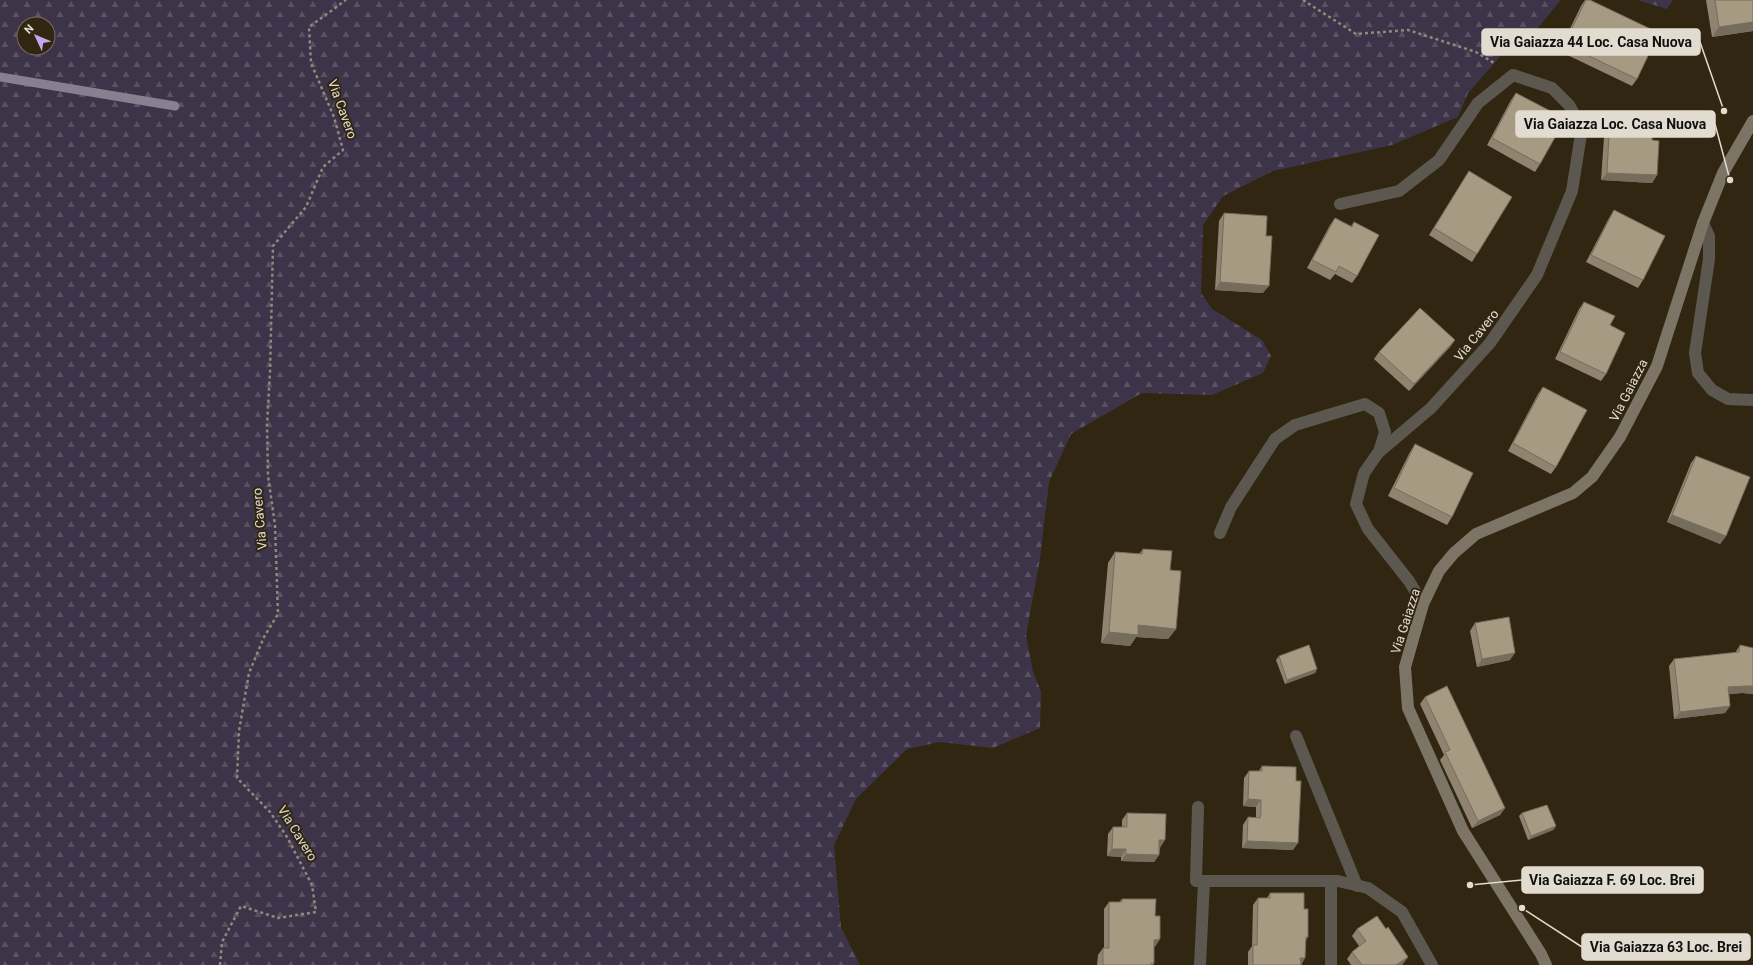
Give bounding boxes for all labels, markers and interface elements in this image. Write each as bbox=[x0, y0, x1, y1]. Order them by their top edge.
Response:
north arrow bbox=[16, 16, 56, 56]
text: N bbox=[22, 22, 37, 37]
callout: Via Gaiazza 44 Loc. Casa Nuova bbox=[1482, 29, 1700, 55]
text: Via Gaiazza 44 Loc. Casa Nuova bbox=[1490, 34, 1692, 50]
street label: Via Cavero bbox=[325, 77, 360, 141]
callout: Via Gaiazza Loc. Casa Nuova bbox=[1516, 111, 1715, 137]
text: Via Gaiazza Loc. Casa Nuova bbox=[1524, 116, 1707, 132]
street label: Via Cavero bbox=[1451, 307, 1502, 364]
street label: Via Gaiazza bbox=[1606, 357, 1651, 424]
street label: Via Cavero bbox=[249, 487, 270, 550]
street label: Via Gaiazza bbox=[1388, 587, 1423, 656]
street label: Via Cavero bbox=[275, 803, 320, 864]
callout: Via Gaiazza F. 69 Loc. Brei bbox=[1522, 867, 1703, 893]
text: Via Gaiazza F. 69 Loc. Brei bbox=[1529, 872, 1695, 888]
callout: Via Gaiazza 63 Loc. Brei bbox=[1582, 934, 1750, 960]
text: Via Gaiazza 63 Loc. Brei bbox=[1590, 939, 1742, 955]

